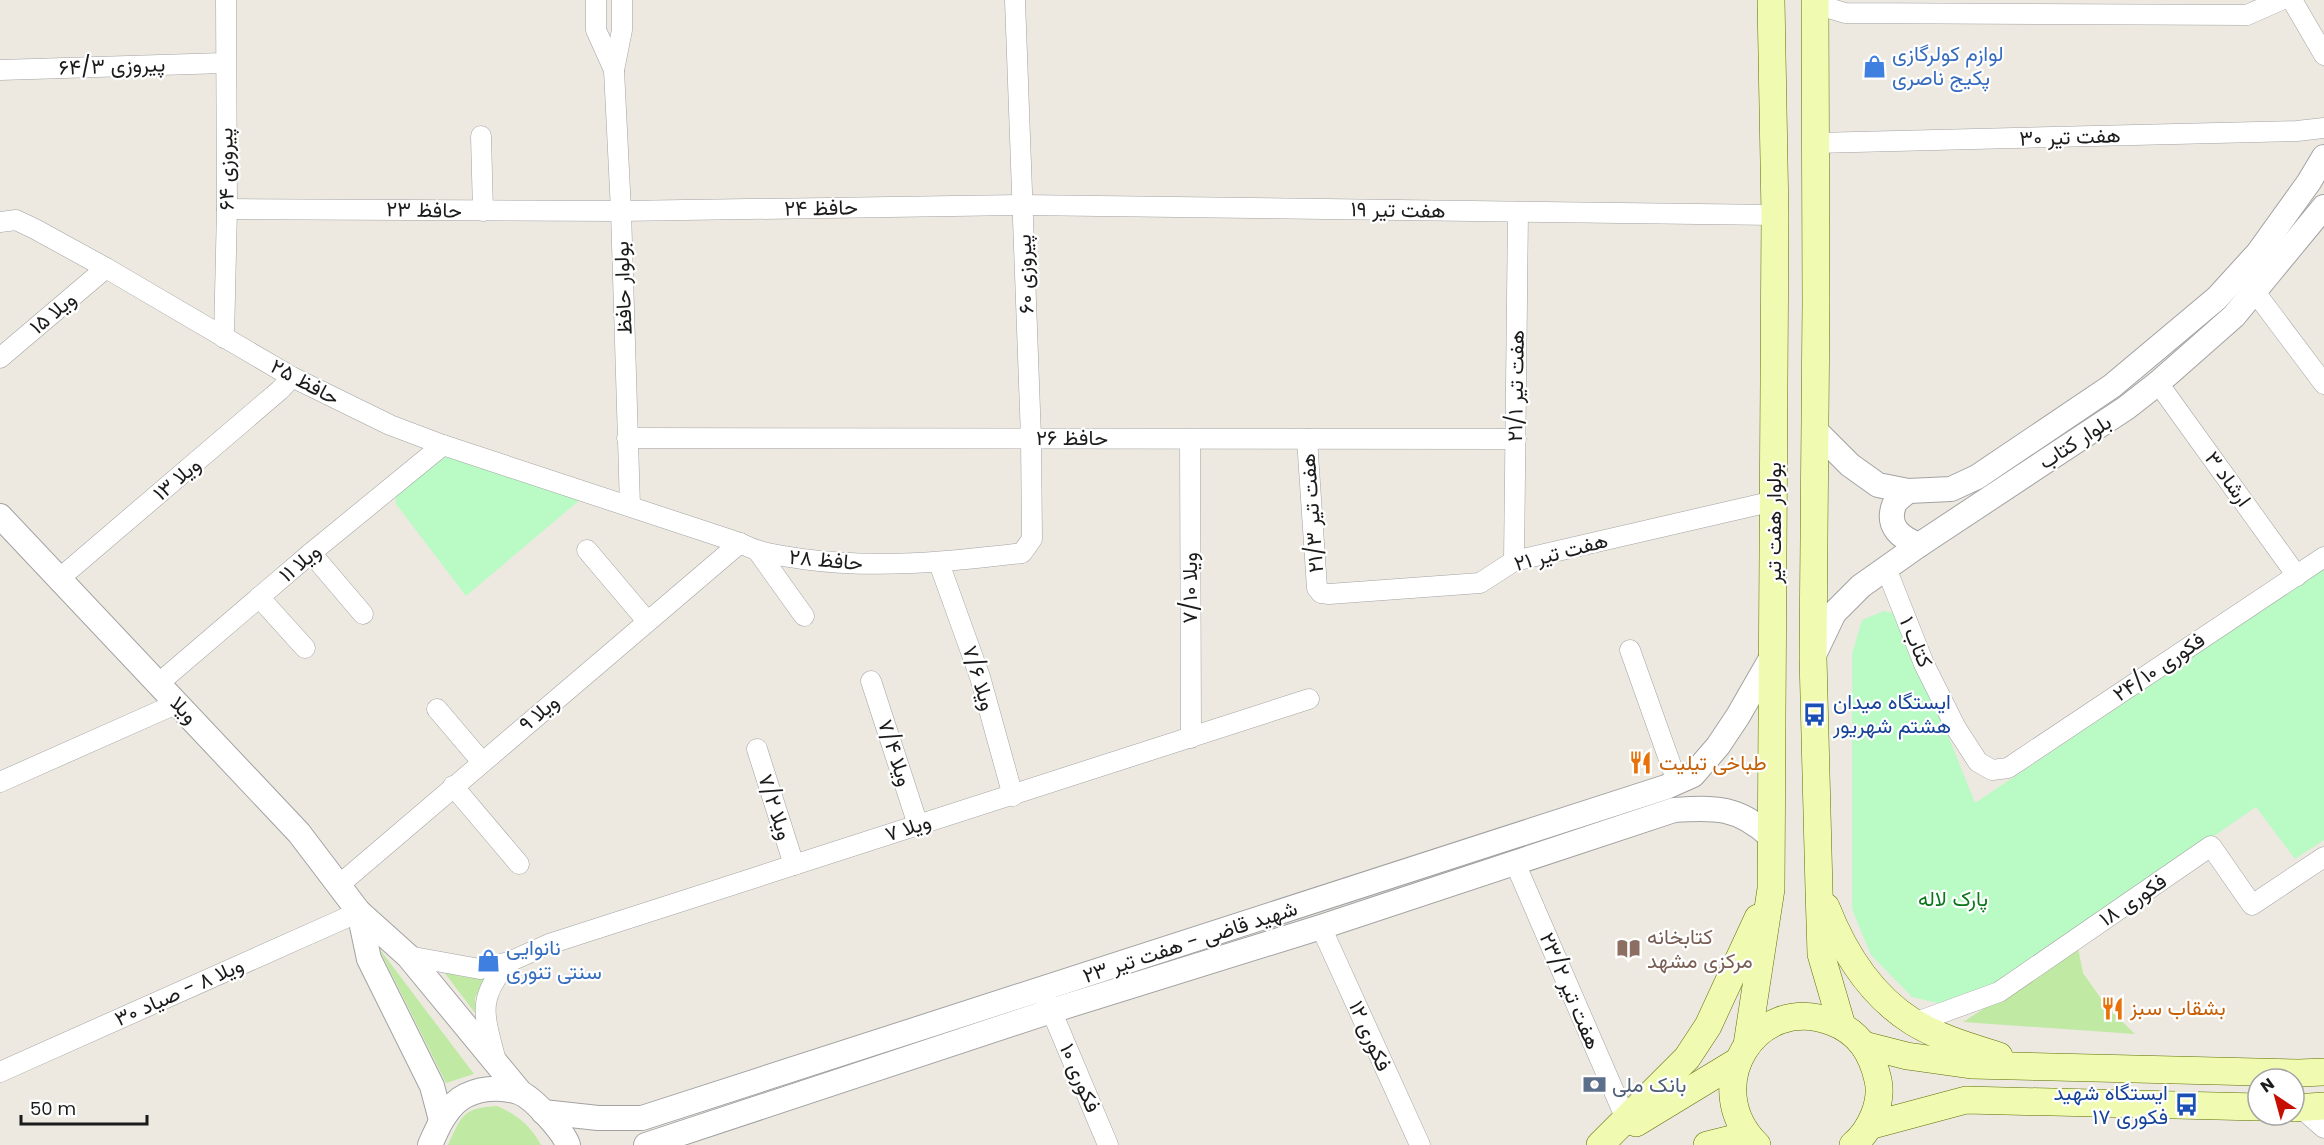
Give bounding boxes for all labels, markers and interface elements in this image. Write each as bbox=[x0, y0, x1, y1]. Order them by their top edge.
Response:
place label: لوازم کولرگازی پکیج ناصری bbox=[1892, 39, 2004, 92]
street label: پیروزی ۶۴/۳ bbox=[58, 49, 166, 82]
shop icon: لوازم کولرگازی پکیج ناصری bbox=[1861, 53, 1887, 79]
street label: هفت تیر ۳۰ bbox=[2019, 120, 2121, 153]
street label: پیروزی ۶۴ bbox=[210, 127, 241, 211]
street label: حافظ ۲۴ bbox=[784, 192, 858, 223]
street label: حافظ ۲۳ bbox=[386, 194, 462, 225]
street label: هفت تیر ۱۹ bbox=[1350, 194, 1446, 225]
street label: پیروزی ۶۰ bbox=[1009, 234, 1040, 314]
street label: بولوار حافظ bbox=[606, 241, 639, 335]
street label: ویلا ۱۵ bbox=[23, 285, 82, 341]
street label: هفت تیر ۲۱/۱ bbox=[1500, 330, 1531, 442]
street label: حافظ ۲۵ bbox=[266, 351, 345, 412]
street label: بلوار کتاب bbox=[2033, 407, 2117, 476]
street label: حافظ ۲۶ bbox=[1036, 423, 1108, 452]
street label: ارشاد ۳ bbox=[2198, 445, 2258, 512]
street label: ویلا ۱۳ bbox=[147, 450, 207, 507]
street label: هفت تیر ۲۱/۳ bbox=[1293, 452, 1330, 574]
street label: بولوار هفت تیر bbox=[1759, 462, 1788, 585]
street label: هفت تیر ۲۱ bbox=[1511, 525, 1611, 578]
street label: ویلا ۱۱ bbox=[273, 537, 327, 589]
street label: حافظ ۲۸ bbox=[788, 542, 864, 577]
street label: ویلا ۷/۱۰ bbox=[1175, 552, 1204, 624]
street label: کتاب ۱ bbox=[1893, 612, 1940, 672]
street label: فکوری ۲۴/۱۰ bbox=[2107, 625, 2210, 708]
street label: ویلا ۷/۶ bbox=[956, 642, 1003, 714]
street label: ویلا ۹ bbox=[512, 687, 565, 738]
place label: ایستگاه میدان هشتم شهریور bbox=[1832, 687, 1951, 740]
street label: ویلا bbox=[164, 689, 205, 730]
bus stop icon: ایستگاه میدان هشتم شهریور bbox=[1802, 701, 1828, 727]
street label: ویلا ۷/۴ bbox=[871, 716, 920, 790]
place label: طباخی تیلیت bbox=[1659, 748, 1767, 777]
restaurant icon: طباخی تیلیت bbox=[1628, 750, 1654, 776]
street label: ویلا ۷/۲ bbox=[751, 770, 800, 843]
street label: ویلا ۷ bbox=[881, 807, 934, 849]
street label: فکوری ١٨ bbox=[2093, 866, 2172, 933]
park label: پارک لاله bbox=[1918, 884, 1988, 913]
street label: شهید قاضی - هفت تیر ۲۳ bbox=[1079, 893, 1301, 990]
place label: کتابخانه مرکزی مشهد bbox=[1647, 922, 1753, 975]
street label: هفت تیر ۲۳/۲ bbox=[1533, 928, 1608, 1054]
place label: نانوایی سنتی تنوری bbox=[506, 933, 602, 986]
library icon: کتابخانه مرکزی مشهد bbox=[1616, 936, 1642, 962]
shop icon: نانوایی سنتی تنوری bbox=[475, 947, 501, 973]
street label: ویلا ۸ - صیاد ۳۰ bbox=[110, 950, 248, 1033]
place label: بشقاب سبز bbox=[2129, 993, 2226, 1022]
restaurant icon: بشقاب سبز bbox=[2099, 995, 2125, 1021]
street label: فکوری ۱۲ bbox=[1342, 996, 1399, 1076]
street label: فکوری ۱۰ bbox=[1053, 1039, 1108, 1117]
north arrow bbox=[2246, 1067, 2306, 1127]
place label: بانک ملی bbox=[1612, 1070, 1687, 1099]
bank icon: بانک ملی bbox=[1581, 1072, 1607, 1098]
text: N bbox=[2256, 1072, 2279, 1098]
place label: ایستگاه شهید فکوری ۱۷ bbox=[2053, 1078, 2168, 1131]
scale bar bbox=[21, 1088, 147, 1126]
bus stop icon: ایستگاه شهید فکوری ۱۷ bbox=[2173, 1092, 2199, 1118]
text: 50 m bbox=[30, 1096, 76, 1121]

